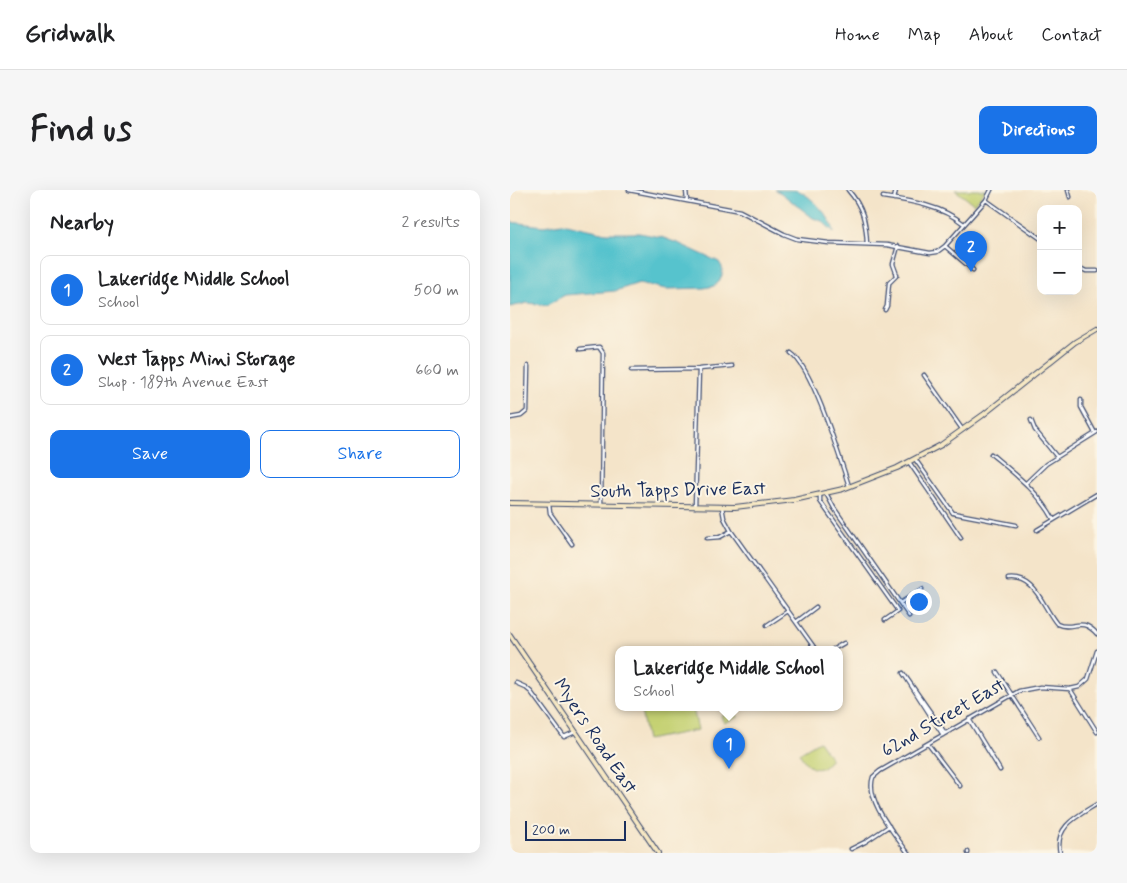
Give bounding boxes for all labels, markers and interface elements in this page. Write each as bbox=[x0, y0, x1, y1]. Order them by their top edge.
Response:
text: Gridwalk bbox=[25, 19, 115, 50]
text: Home bbox=[835, 23, 880, 47]
text: Map bbox=[908, 23, 941, 47]
text: About bbox=[969, 23, 1013, 47]
text: Contact bbox=[1041, 23, 1102, 47]
button: Directions bbox=[979, 106, 1097, 154]
text: Find us bbox=[30, 107, 132, 153]
map controls bbox=[1037, 205, 1082, 295]
button: + bbox=[1037, 205, 1082, 250]
text: Nearby bbox=[50, 209, 114, 237]
text: 2 results bbox=[402, 212, 460, 233]
pin: 2 bbox=[955, 231, 987, 272]
button: − bbox=[1037, 250, 1082, 295]
text: Lakeridge Middle School bbox=[98, 267, 289, 292]
text: 1 bbox=[63, 280, 71, 301]
text: 500 m bbox=[414, 280, 459, 301]
text: School bbox=[98, 292, 139, 313]
text: West Tapps Mini Storage bbox=[98, 347, 295, 372]
text: 2 bbox=[63, 360, 71, 381]
text: 660 m bbox=[415, 360, 459, 381]
text: Shop · 189th Avenue East bbox=[98, 372, 268, 393]
button: Save bbox=[50, 430, 250, 478]
button: Share bbox=[260, 430, 460, 478]
street label: South Tapps Drive East bbox=[590, 476, 766, 504]
your location bbox=[906, 589, 932, 615]
popup bbox=[615, 646, 843, 711]
text: Lakeridge Middle School bbox=[633, 656, 825, 681]
street label: Myers Road East bbox=[547, 673, 643, 799]
street label: 62nd Street East bbox=[877, 673, 1009, 763]
text: School bbox=[633, 681, 675, 702]
pin: 1 bbox=[713, 728, 745, 769]
scale bar bbox=[525, 818, 626, 841]
text: 200 m bbox=[532, 821, 570, 839]

